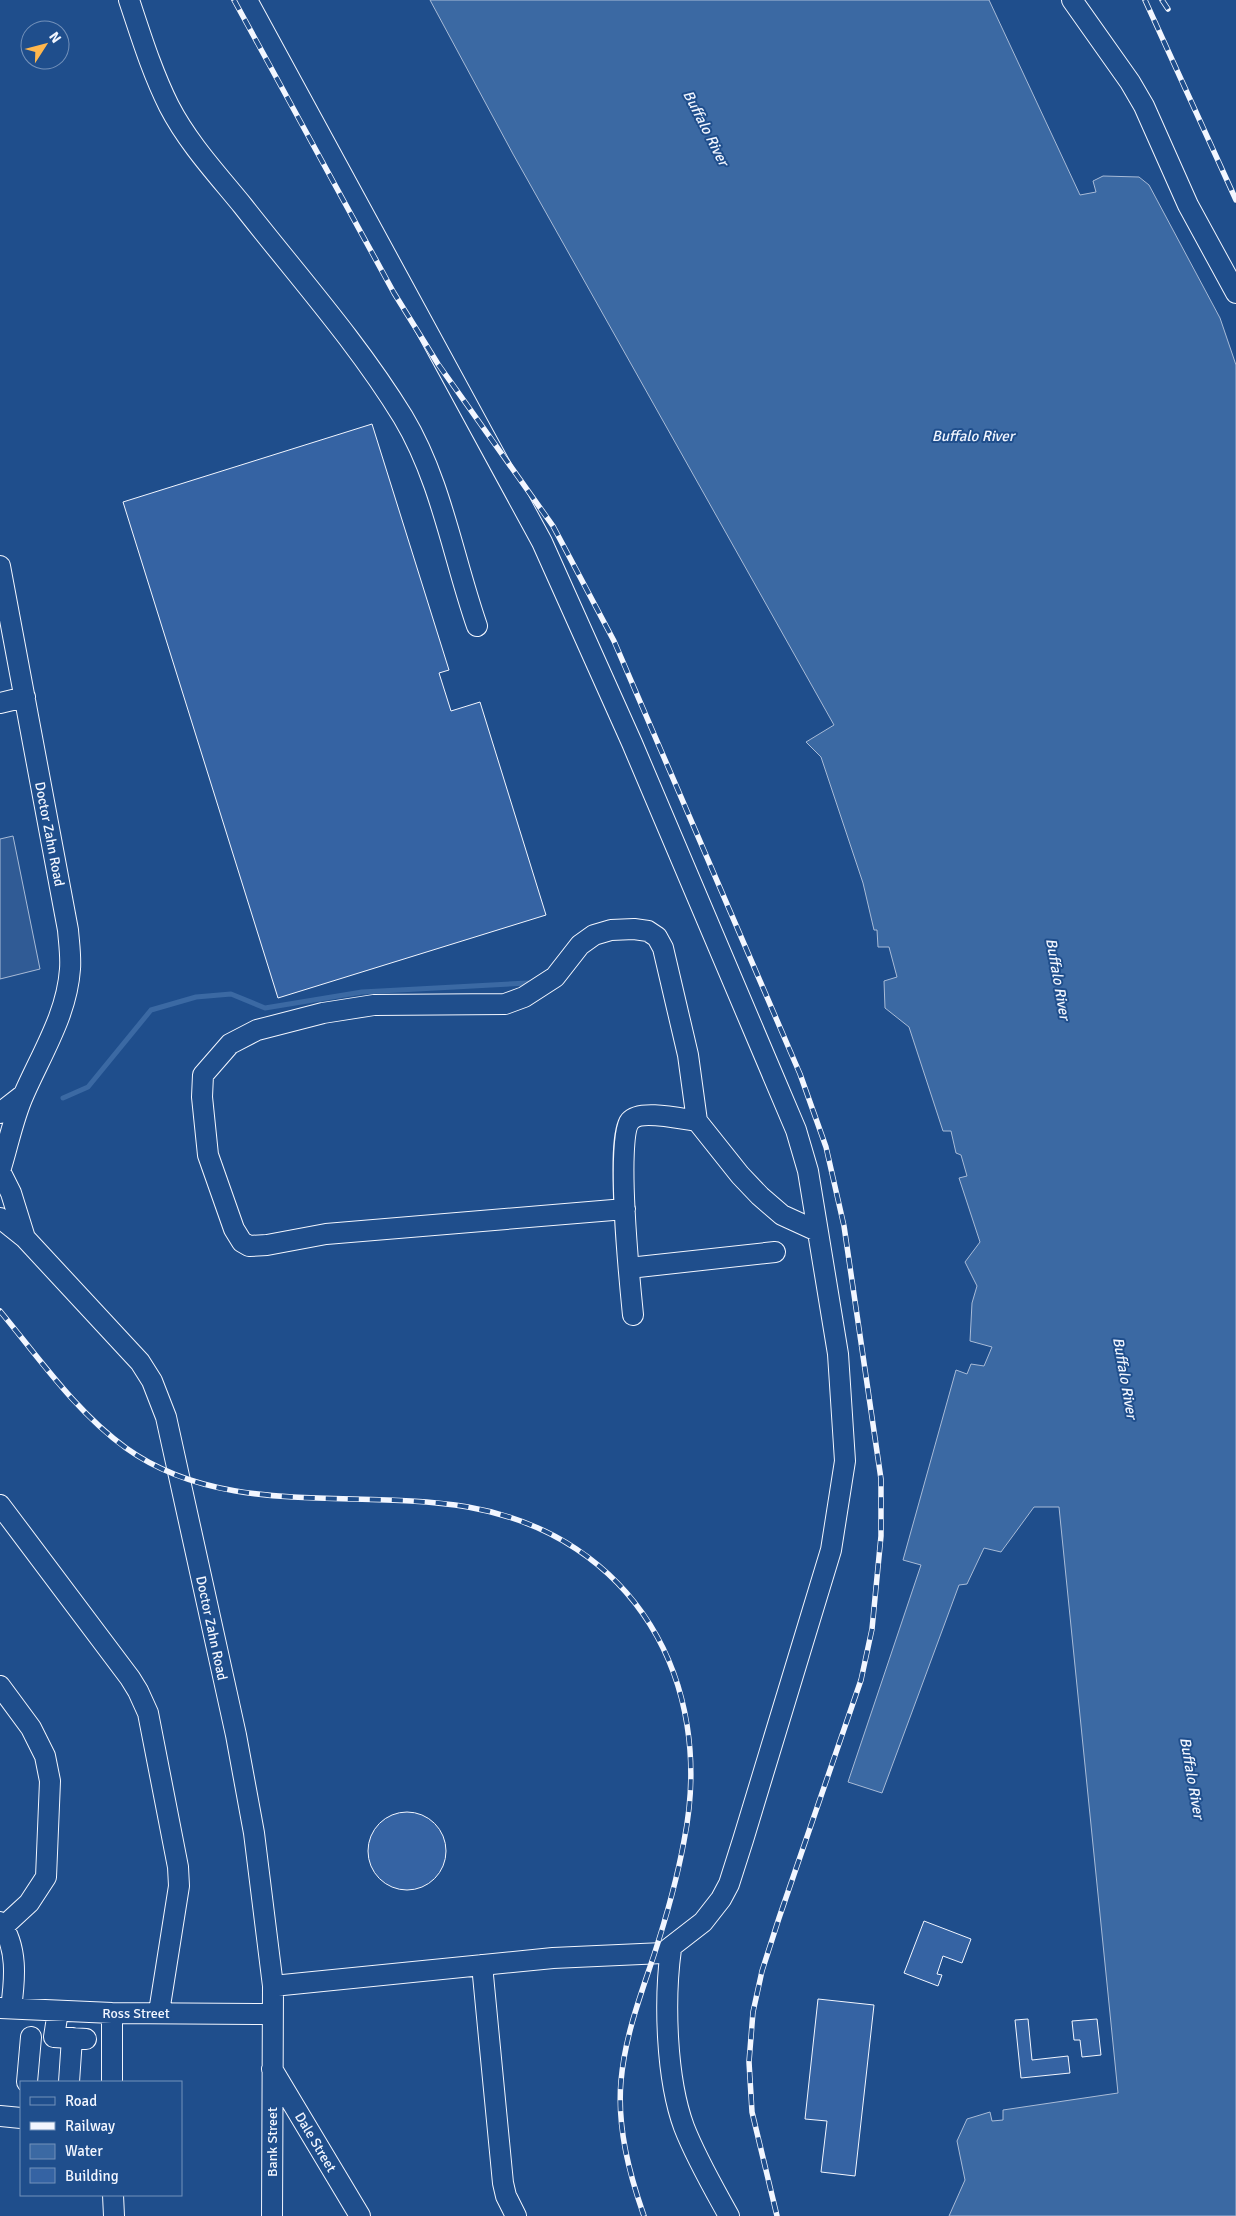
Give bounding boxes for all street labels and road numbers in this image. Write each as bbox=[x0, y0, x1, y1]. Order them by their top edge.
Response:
street label: Doctor Zahn Road bbox=[31, 780, 68, 888]
street label: Doctor Zahn Road bbox=[192, 1574, 231, 1682]
street label: Ross Street bbox=[102, 2005, 170, 2022]
street label: Bank Street bbox=[264, 2107, 281, 2177]
street label: Dale Street bbox=[291, 2109, 340, 2175]

